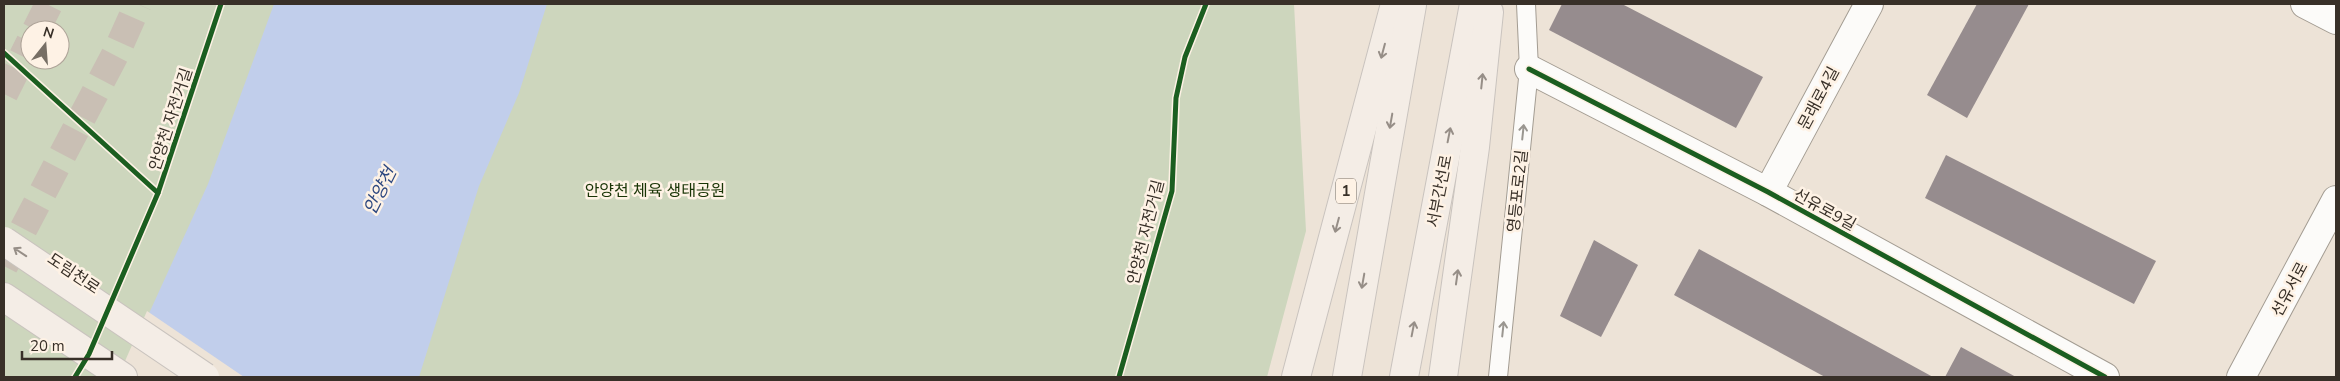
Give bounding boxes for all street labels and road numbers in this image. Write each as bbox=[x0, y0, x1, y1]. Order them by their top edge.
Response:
street label: 문래로4길 bbox=[1793, 63, 1845, 134]
street label: 안양천 자전거길 bbox=[144, 65, 198, 174]
street label: 영등포로2길 bbox=[1503, 149, 1533, 234]
street label: 서부간선로 bbox=[1422, 153, 1458, 229]
street label: 안양천 자전거길 bbox=[1122, 178, 1170, 287]
road number: 1 bbox=[1336, 178, 1356, 204]
street label: 선유로9길 bbox=[1789, 184, 1860, 236]
street label: 도림천로 bbox=[43, 248, 104, 300]
street label: 선유서로 bbox=[2266, 258, 2314, 321]

